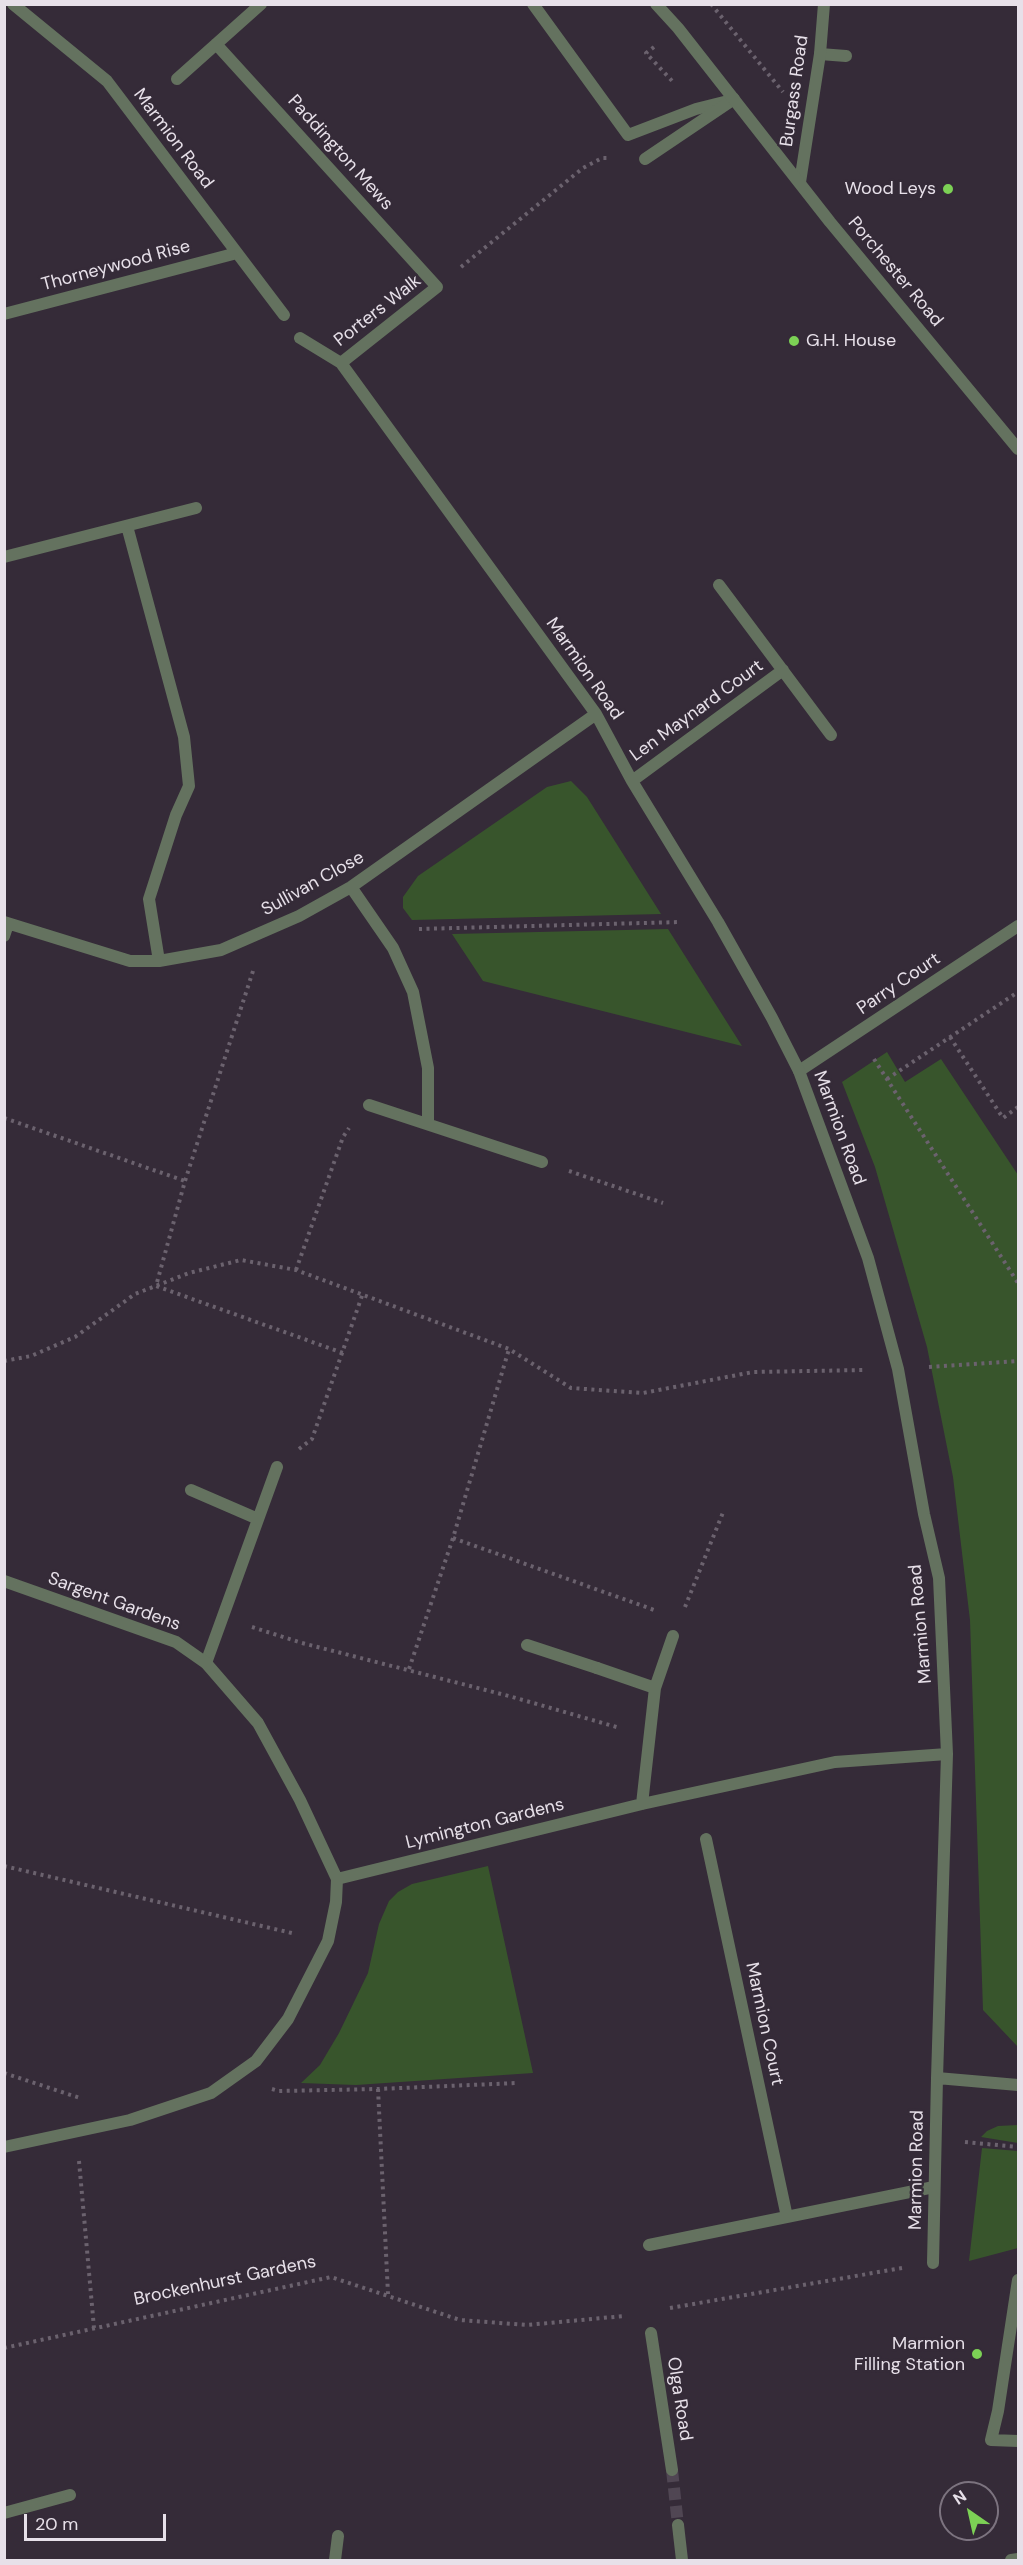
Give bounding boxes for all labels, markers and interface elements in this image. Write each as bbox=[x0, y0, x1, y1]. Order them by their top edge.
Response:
street label: Burgass Road bbox=[776, 34, 814, 148]
street label: Marmion Road bbox=[128, 85, 218, 193]
street label: Paddington Mews bbox=[283, 91, 397, 215]
place label: Wood Leys bbox=[845, 178, 936, 200]
marker: Wood Leys bbox=[941, 182, 955, 196]
street label: Porchester Road bbox=[843, 213, 947, 331]
street label: Thorneywood Rise bbox=[39, 236, 193, 296]
street label: Porters Walk bbox=[330, 270, 426, 352]
place label: G.H. House bbox=[806, 330, 896, 352]
marker: G.H. House bbox=[787, 334, 801, 348]
street label: Marmion Road bbox=[541, 614, 627, 724]
street label: Len Maynard Court bbox=[626, 655, 768, 767]
street label: Sullivan Close bbox=[258, 847, 368, 921]
street label: Parry Court bbox=[853, 948, 945, 1020]
street label: Marmion Road bbox=[808, 1068, 870, 1188]
street label: Marmion Road bbox=[905, 1563, 937, 1685]
street label: Sargent Gardens bbox=[45, 1568, 183, 1636]
street label: Lymington Gardens bbox=[404, 1794, 566, 1854]
street label: Marmion Court bbox=[740, 1960, 788, 2088]
street label: Marmion Road bbox=[905, 2110, 929, 2230]
street label: Brockenhurst Gardens bbox=[132, 2251, 318, 2311]
place label: Marmion Filling Station bbox=[854, 2333, 965, 2376]
marker: Marmion Filling Station bbox=[970, 2347, 984, 2361]
street label: Olga Road bbox=[662, 2356, 696, 2442]
north arrow bbox=[939, 2481, 999, 2541]
text: N bbox=[949, 2485, 970, 2509]
scale bar bbox=[27, 2502, 170, 2540]
text: 20 m bbox=[35, 2512, 78, 2536]

